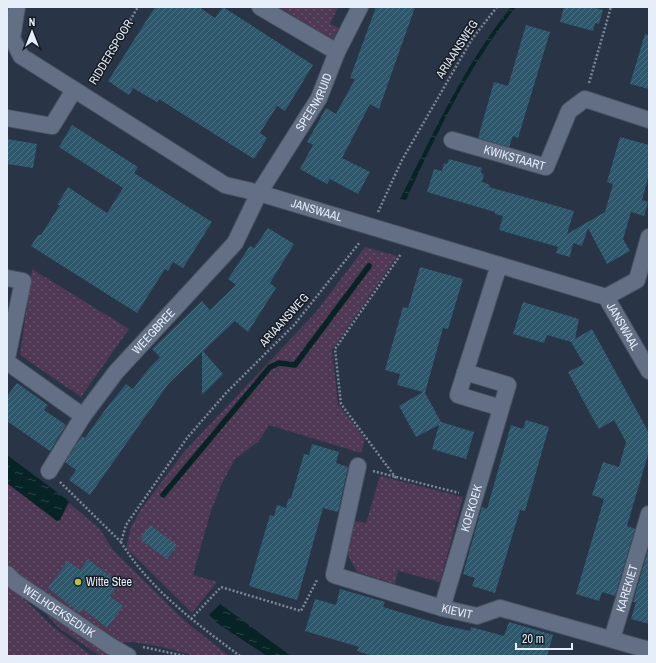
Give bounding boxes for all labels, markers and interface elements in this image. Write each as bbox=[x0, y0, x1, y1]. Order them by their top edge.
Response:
north arrow bbox=[12, 12, 52, 52]
text: N bbox=[29, 15, 35, 29]
street label: RIDDERSPOOR bbox=[85, 16, 137, 88]
street label: ARIAANSWEG bbox=[432, 17, 482, 82]
street label: SPEENKRUID bbox=[292, 71, 336, 134]
street label: KWIKSTAART bbox=[482, 142, 547, 174]
street label: JANSWAAL bbox=[289, 195, 345, 226]
street label: ARIAANSWEG bbox=[255, 290, 312, 351]
street label: JANSWAAL bbox=[603, 300, 643, 354]
street label: WEEGBREE bbox=[128, 305, 179, 358]
street label: KOEKOEK bbox=[457, 482, 486, 534]
street label: KAREKIET bbox=[612, 563, 642, 614]
place label: Witte Stee bbox=[86, 574, 132, 590]
marker: Witte Stee bbox=[73, 577, 83, 587]
street label: WELHOEKSEDIJK bbox=[20, 581, 98, 642]
street label: KIEVIT bbox=[440, 600, 474, 623]
scale bar bbox=[516, 625, 572, 651]
text: 20 m bbox=[522, 631, 544, 647]

